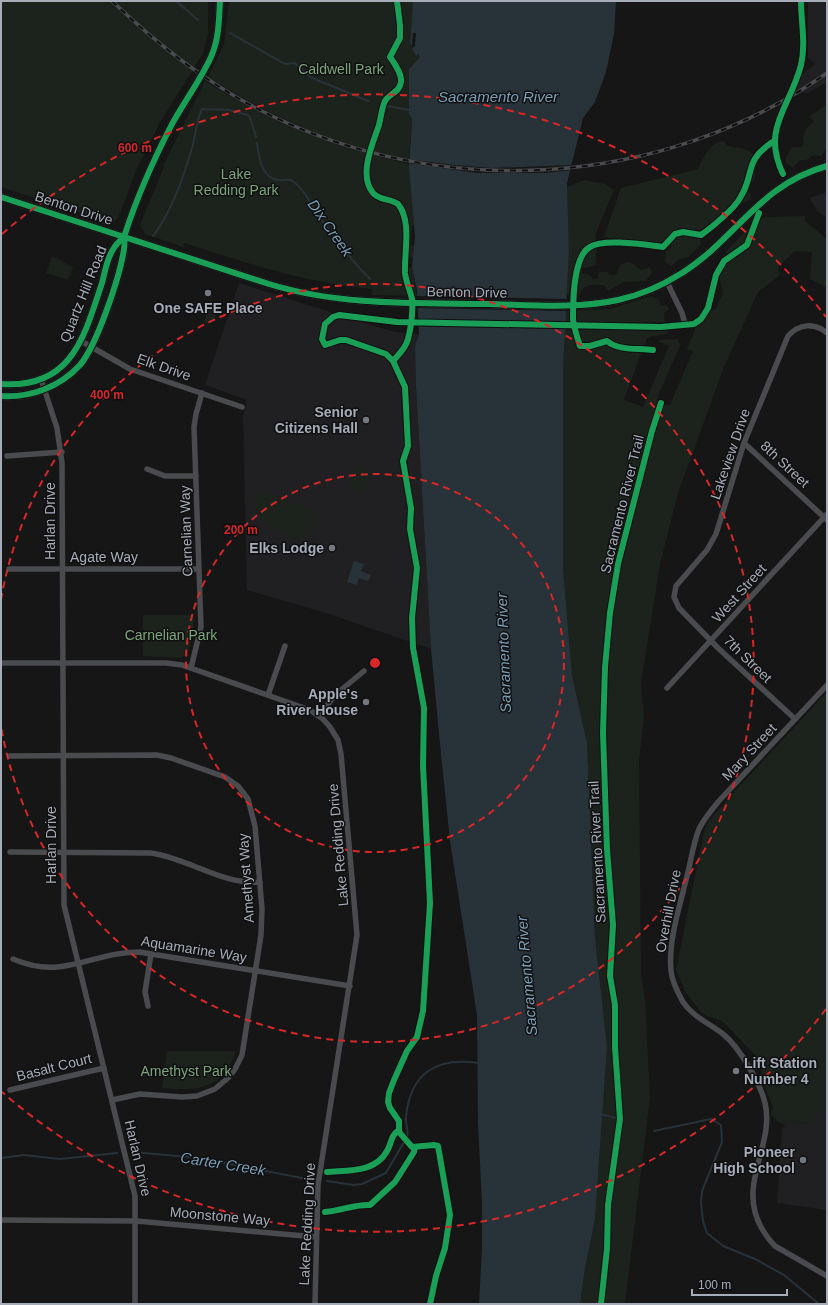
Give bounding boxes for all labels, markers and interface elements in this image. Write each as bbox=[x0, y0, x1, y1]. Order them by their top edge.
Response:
park label: Caldwell Park bbox=[298, 61, 385, 77]
water label: Sacramento River bbox=[438, 88, 559, 105]
text: 600 m bbox=[118, 141, 152, 155]
park label: Lake Redding Park bbox=[194, 166, 279, 198]
street label: Benton Drive bbox=[33, 188, 115, 228]
water label: Dix Creek bbox=[305, 196, 357, 261]
street label: Quartz Hill Road bbox=[56, 243, 110, 345]
street label: Benton Drive bbox=[426, 283, 508, 301]
marker: One SAFE Place bbox=[203, 288, 213, 298]
place label: One SAFE Place bbox=[154, 300, 263, 316]
street label: Elk Drive bbox=[135, 350, 193, 384]
text: 400 m bbox=[90, 388, 124, 402]
place label: Senior Citizens Hall bbox=[275, 404, 359, 436]
street label: Lakeview Drive bbox=[707, 406, 753, 501]
marker: Senior Citizens Hall bbox=[361, 415, 371, 425]
street label: Sacramento River Trail bbox=[597, 433, 647, 575]
street label: 8th Street bbox=[757, 437, 813, 491]
street label: Harlan Drive bbox=[42, 482, 58, 560]
street label: Carnelian Way bbox=[176, 485, 196, 577]
text: 200 m bbox=[224, 523, 258, 537]
place label: Elks Lodge bbox=[249, 540, 324, 556]
marker: Elks Lodge bbox=[327, 543, 337, 553]
street label: Agate Way bbox=[70, 549, 138, 565]
street label: West Street bbox=[709, 560, 769, 625]
water label: Sacramento River bbox=[493, 592, 514, 713]
park label: Carnelian Park bbox=[125, 627, 218, 643]
street label: 7th Street bbox=[721, 632, 775, 686]
centre of rings bbox=[368, 656, 382, 670]
place label: Apple's River House bbox=[276, 686, 358, 718]
marker: Apple's River House bbox=[361, 697, 371, 707]
street label: Mary Street bbox=[718, 720, 780, 784]
street label: Sacramento River Trail bbox=[585, 780, 609, 924]
street label: Lake Redding Drive bbox=[325, 783, 351, 907]
street label: Harlan Drive bbox=[43, 806, 59, 884]
street label: Amethyst Way bbox=[235, 833, 257, 923]
street label: Overhill Drive bbox=[652, 868, 684, 954]
water label: Sacramento River bbox=[513, 915, 540, 1037]
street label: Aquamarine Way bbox=[140, 933, 248, 965]
street label: Basalt Court bbox=[15, 1050, 93, 1084]
place label: Lift Station Number 4 bbox=[744, 1055, 817, 1087]
park label: Amethyst Park bbox=[140, 1063, 233, 1079]
marker: Lift Station Number 4 bbox=[731, 1066, 741, 1076]
street label: Harlan Drive bbox=[121, 1118, 155, 1198]
place label: Pioneer High School bbox=[713, 1144, 796, 1176]
water label: Carter Creek bbox=[179, 1148, 268, 1179]
marker: Pioneer High School bbox=[798, 1155, 808, 1165]
street label: Lake Redding Drive bbox=[296, 1162, 318, 1286]
street label: Moonstone Way bbox=[169, 1204, 271, 1228]
scale bar bbox=[692, 1271, 787, 1297]
text: 100 m bbox=[698, 1278, 731, 1292]

